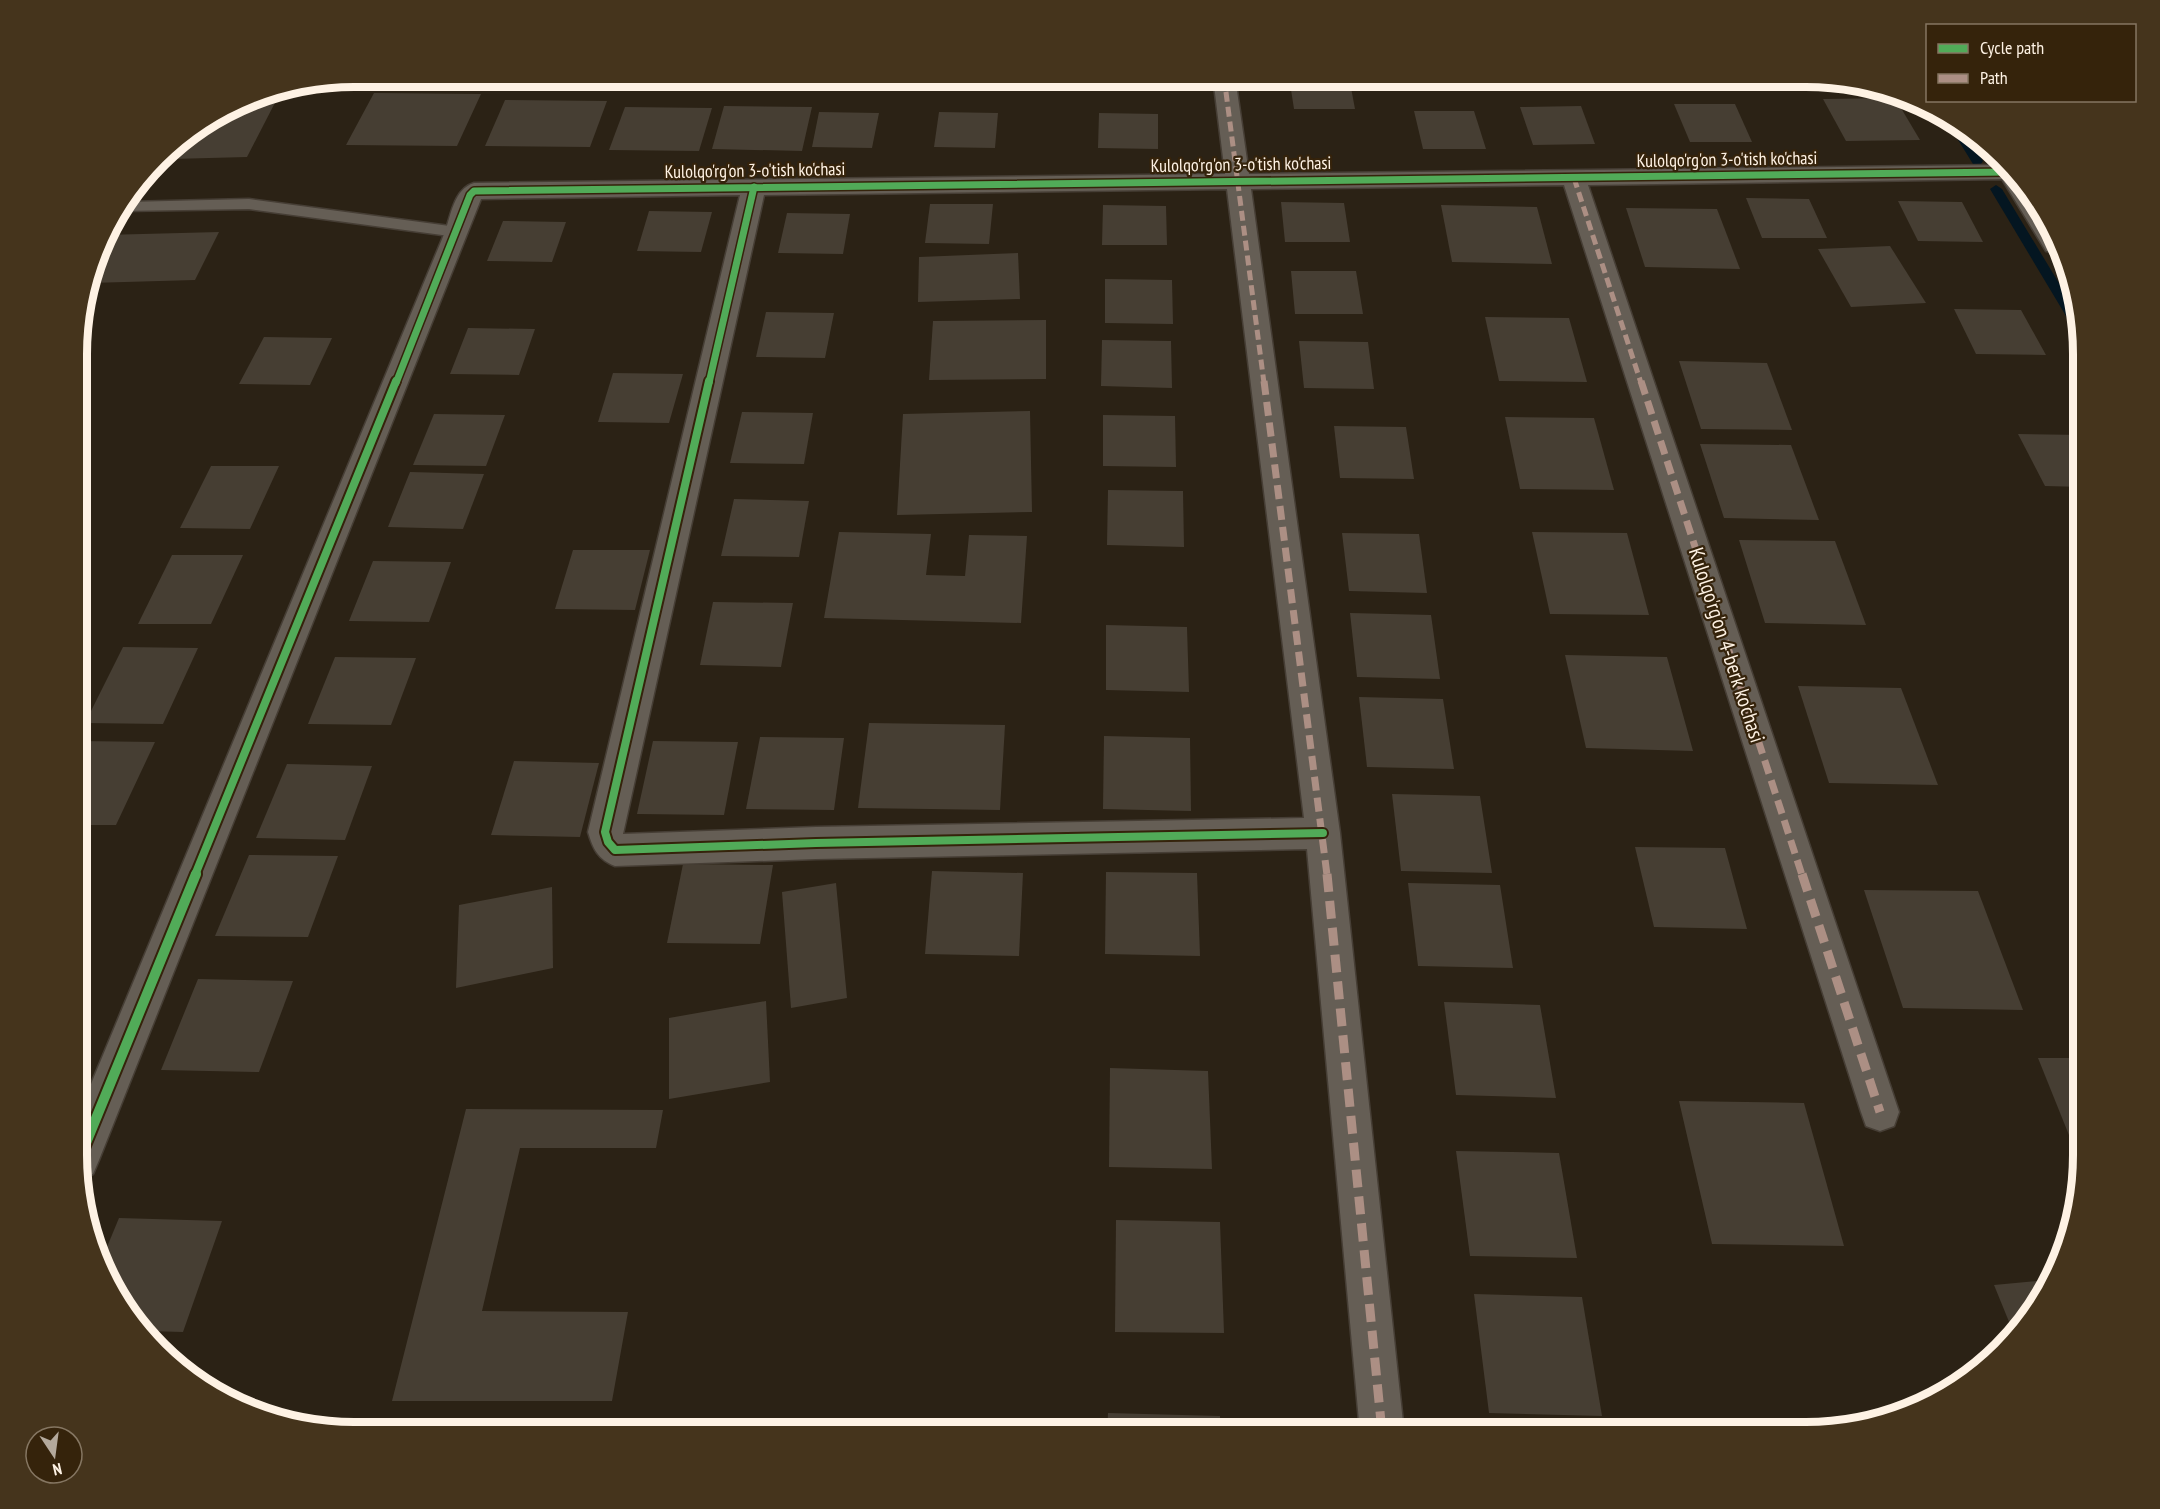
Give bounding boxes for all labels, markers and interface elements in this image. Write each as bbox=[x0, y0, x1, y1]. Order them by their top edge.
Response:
legend bbox=[1926, 24, 2136, 102]
text: Cycle path bbox=[1980, 36, 2044, 59]
text: Path bbox=[1980, 66, 2008, 89]
street label: Kulolqo'rg'on 3-o'tish ko'chasi bbox=[1636, 146, 1818, 172]
street label: Kulolqo'rg'on 3-o'tish ko'chasi bbox=[1150, 151, 1332, 177]
street label: Kulolqo'rg'on 3-o'tish ko'chasi bbox=[664, 157, 846, 183]
street label: Kulolqo'rg'on 4-berk ko'chasi bbox=[1683, 544, 1771, 746]
north arrow bbox=[24, 1425, 84, 1485]
text: N bbox=[51, 1459, 64, 1480]

